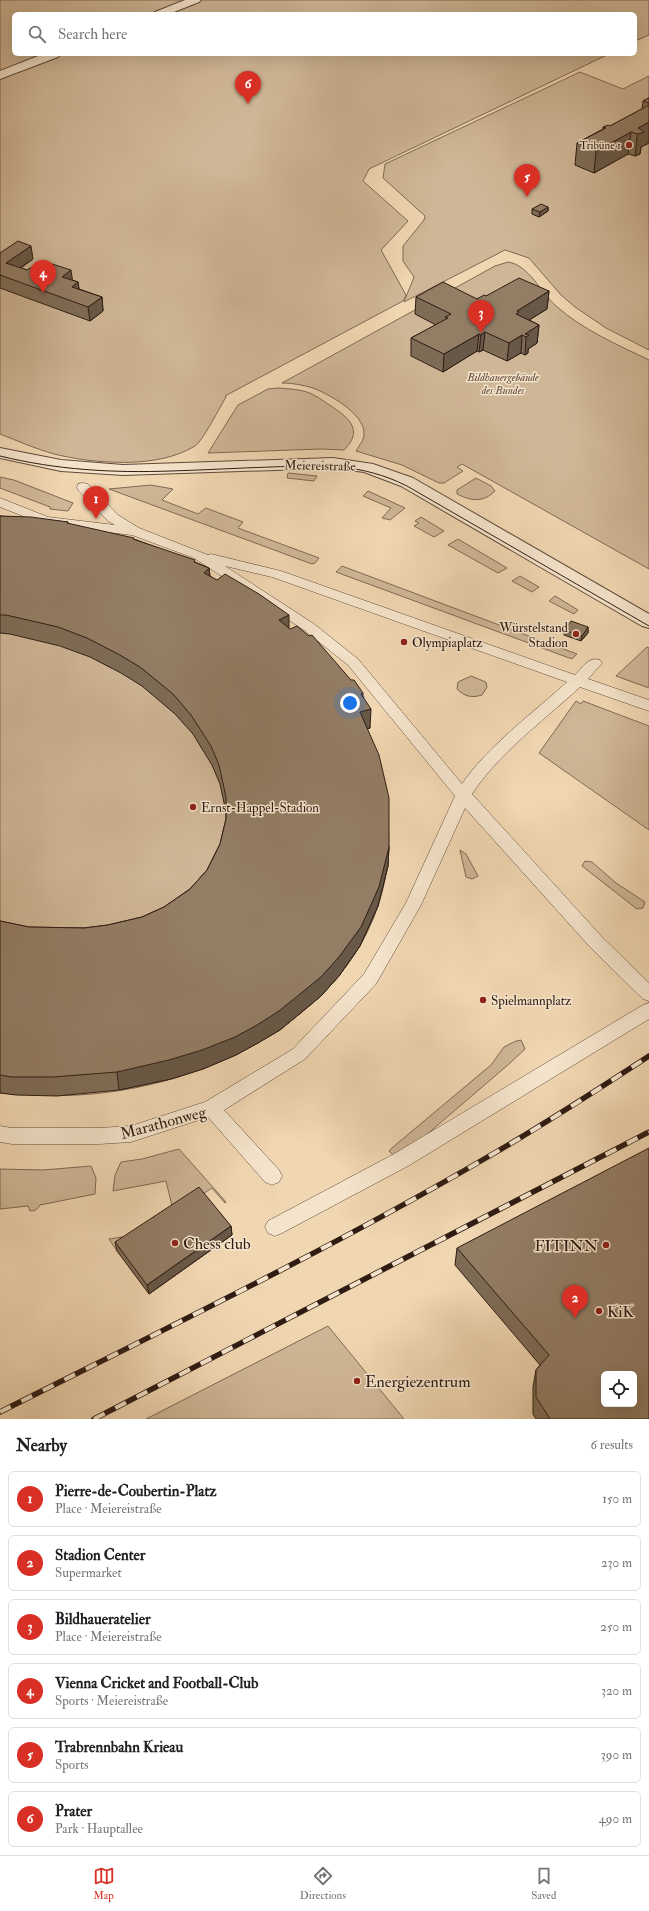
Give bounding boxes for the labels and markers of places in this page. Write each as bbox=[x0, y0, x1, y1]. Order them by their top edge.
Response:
pin: 6 bbox=[235, 71, 261, 104]
place label: Tribüne 1 bbox=[579, 139, 621, 152]
marker: Tribüne 1 bbox=[624, 140, 634, 150]
pin: 5 bbox=[514, 164, 540, 197]
pin: 4 bbox=[30, 260, 56, 293]
pin: 3 bbox=[468, 300, 494, 333]
pin: 1 bbox=[83, 486, 109, 519]
place label: Würstelstand Stadion bbox=[498, 620, 569, 651]
marker: Würstelstand Stadion bbox=[571, 629, 581, 639]
place label: Olympiaplatz bbox=[412, 635, 483, 652]
marker: Olympiaplatz bbox=[399, 637, 409, 647]
place label: Ernst-Happel-Stadion bbox=[201, 800, 319, 817]
marker: Ernst-Happel-Stadion bbox=[188, 802, 198, 812]
place label: Spielmannplatz bbox=[491, 993, 572, 1010]
marker: Spielmannplatz bbox=[478, 995, 488, 1005]
place label: Chess club bbox=[183, 1234, 251, 1254]
place label: FITINN bbox=[535, 1236, 599, 1256]
marker: Chess club bbox=[170, 1238, 180, 1248]
marker: FITINN bbox=[601, 1240, 611, 1250]
pin: 2 bbox=[562, 1285, 588, 1318]
place label: KiK bbox=[607, 1302, 634, 1322]
marker: KiK bbox=[594, 1306, 604, 1316]
place label: Energiezentrum bbox=[365, 1372, 471, 1392]
marker: Energiezentrum bbox=[352, 1376, 362, 1386]

